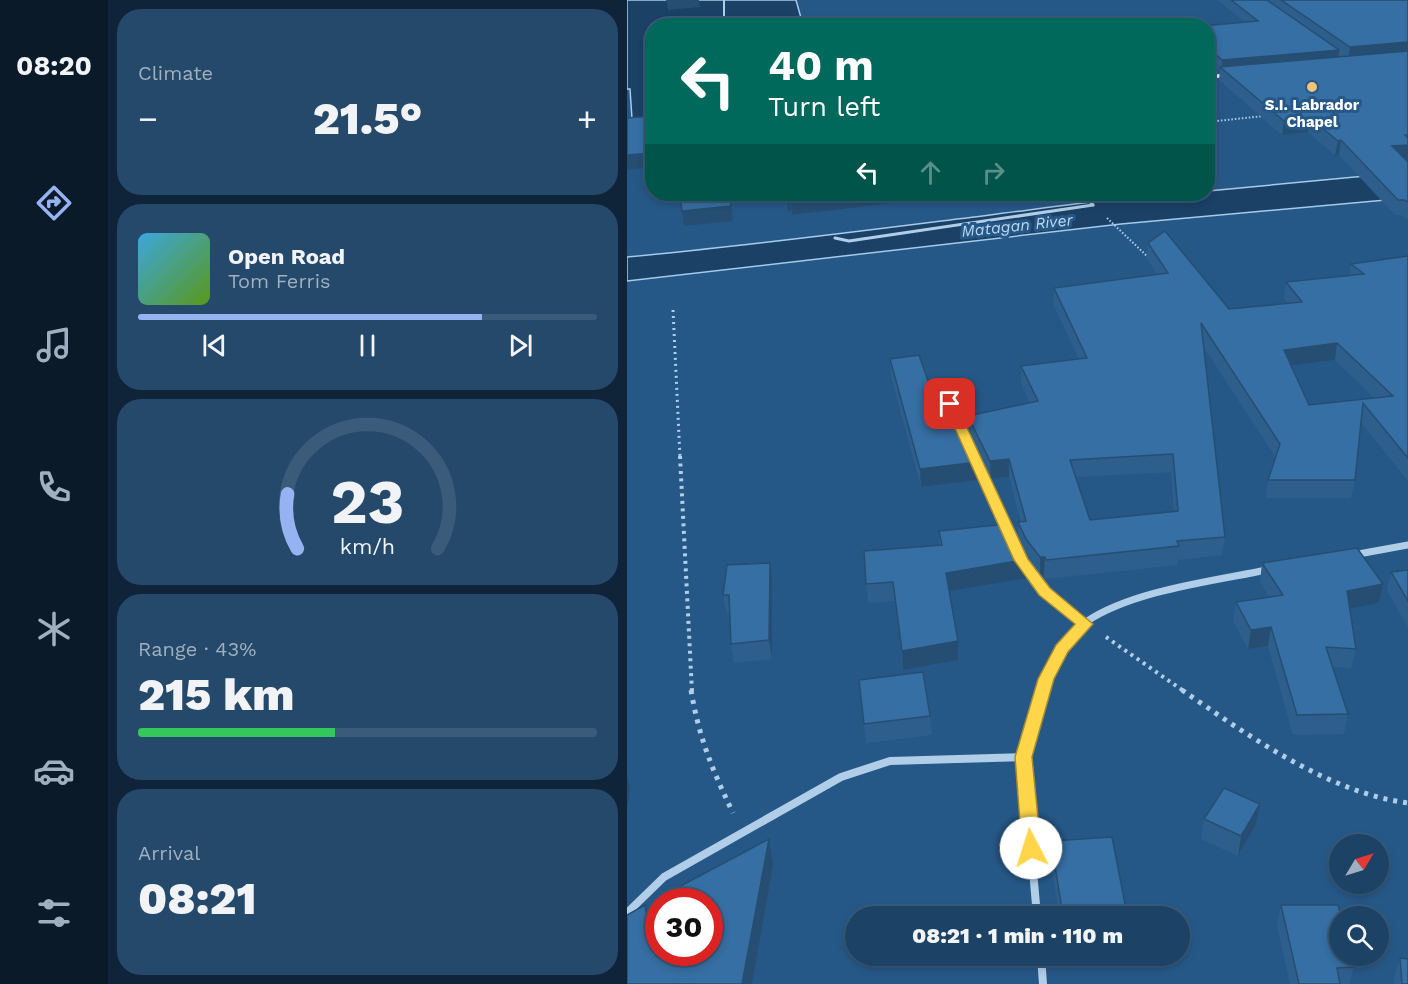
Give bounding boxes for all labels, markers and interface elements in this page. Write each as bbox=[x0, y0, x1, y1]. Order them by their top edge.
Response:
text: 40 m bbox=[768, 41, 874, 90]
icon: left bbox=[669, 42, 747, 120]
text: 08:20 bbox=[16, 50, 92, 82]
text: Climate bbox=[138, 61, 213, 85]
marker: S.I. Labrador Chapel bbox=[1305, 80, 1319, 94]
text: Turn left bbox=[768, 91, 880, 123]
text: 21.5° bbox=[313, 92, 422, 145]
place label: S.I. Labrador Chapel bbox=[1265, 96, 1360, 131]
text: − bbox=[138, 99, 158, 138]
text: + bbox=[577, 99, 597, 138]
icon: left bbox=[851, 156, 884, 189]
icon: ahead bbox=[914, 156, 947, 189]
icon: right bbox=[977, 156, 1010, 189]
icon: directions bbox=[33, 182, 75, 224]
water label: Matagan River bbox=[960, 210, 1074, 241]
text: Open Road bbox=[228, 244, 345, 269]
text: Tom Ferris bbox=[228, 269, 331, 293]
icon: music bbox=[33, 324, 75, 366]
icon: previous bbox=[198, 329, 231, 362]
icon: pause bbox=[351, 329, 384, 362]
icon: next bbox=[504, 329, 537, 362]
pin bbox=[924, 378, 975, 429]
icon: arrive bbox=[933, 387, 966, 420]
text: 23 bbox=[330, 465, 405, 538]
icon: phone bbox=[33, 466, 75, 508]
text: km/h bbox=[340, 534, 395, 559]
icon: climate bbox=[33, 608, 75, 650]
text: Range · 43% bbox=[138, 637, 256, 661]
text: 215 km bbox=[138, 668, 294, 721]
icon: car bbox=[33, 750, 75, 792]
position arrow bbox=[999, 816, 1063, 880]
north arrow bbox=[1329, 834, 1389, 894]
map controls bbox=[1329, 834, 1389, 966]
text: Arrival bbox=[138, 841, 200, 865]
text: 08:21 bbox=[138, 872, 257, 925]
speed limit sign: 30 bbox=[645, 888, 723, 966]
icon: filters bbox=[33, 892, 75, 934]
button: search bbox=[1329, 906, 1389, 966]
text: 08:21 · 1 min · 110 m bbox=[912, 923, 1123, 948]

